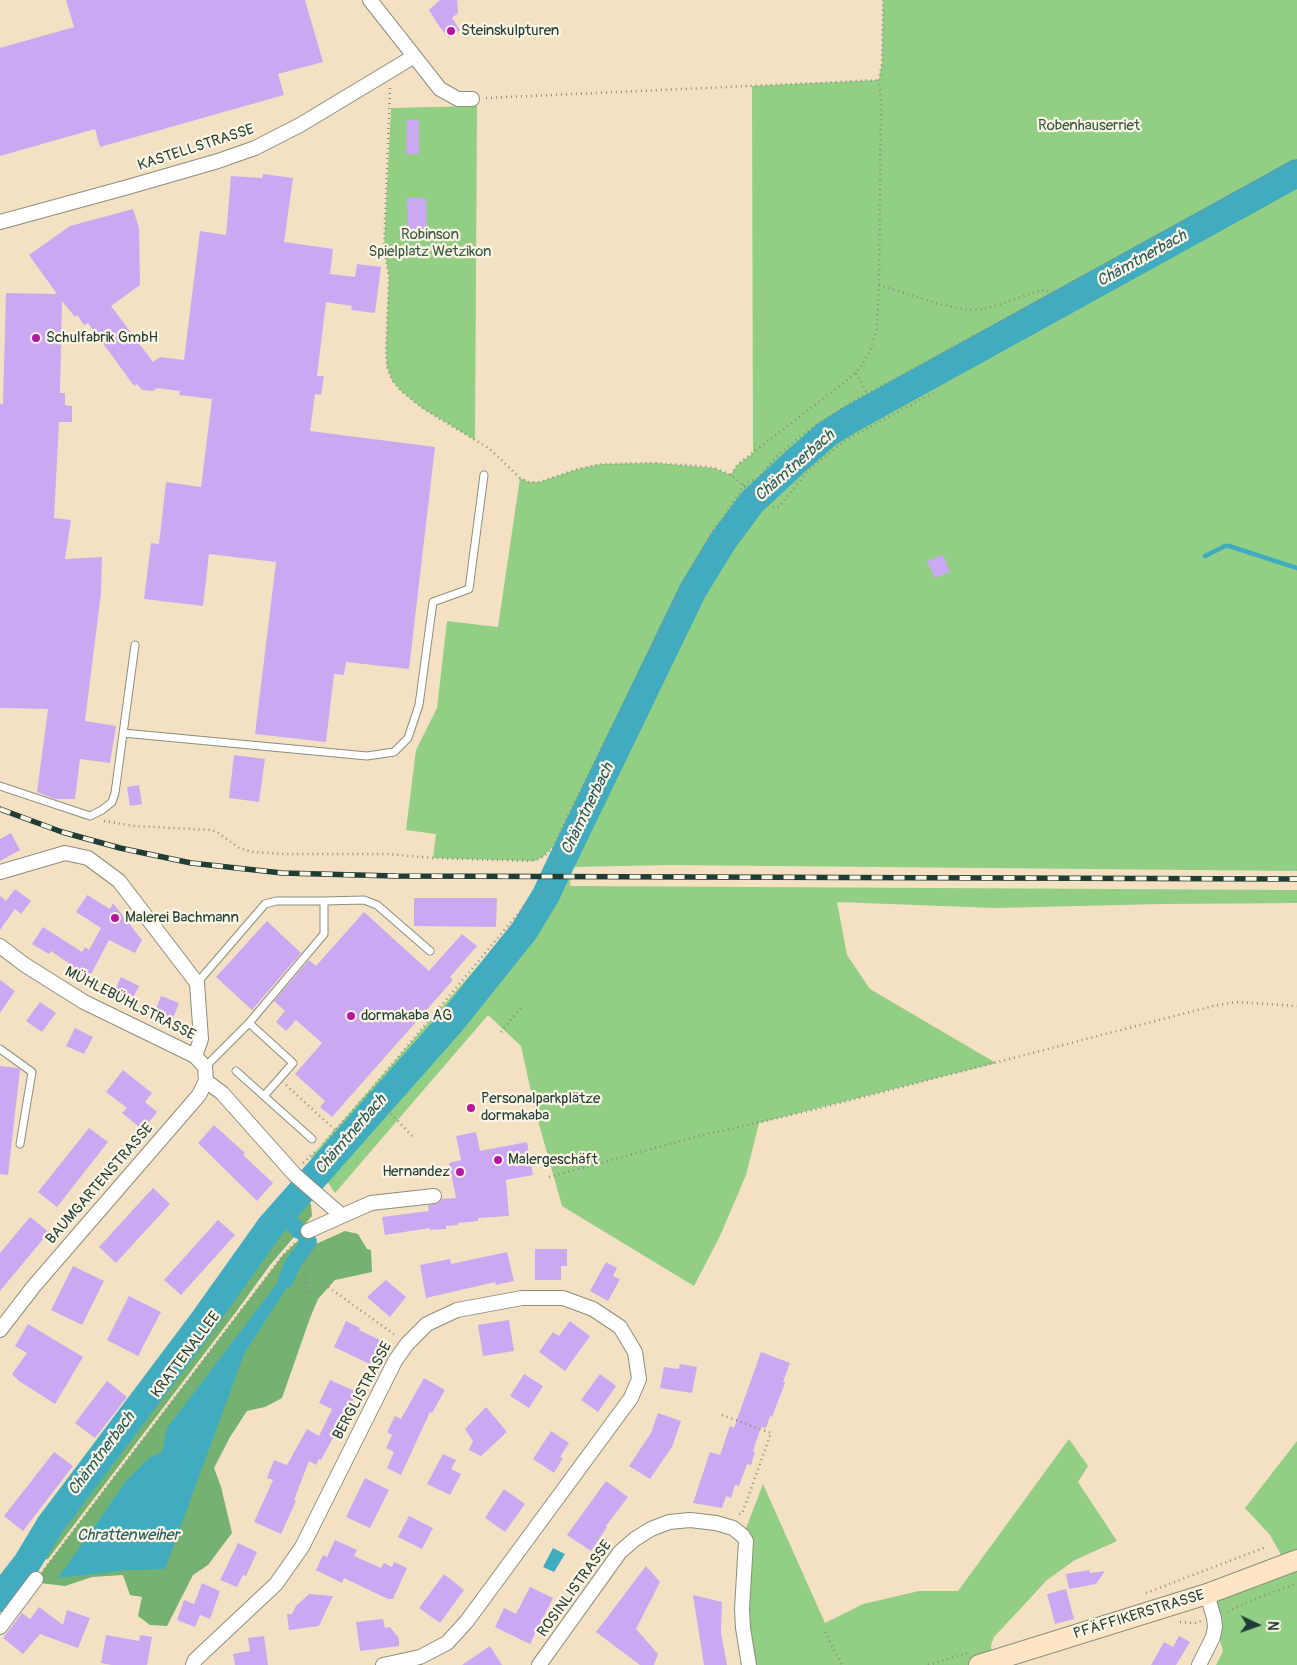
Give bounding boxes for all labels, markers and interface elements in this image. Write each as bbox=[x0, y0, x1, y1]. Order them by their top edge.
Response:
place label: Steinskulpturen bbox=[461, 22, 559, 40]
marker: Steinskulpturen bbox=[445, 25, 457, 37]
park label: Robenhauserriet bbox=[1038, 117, 1140, 135]
street label: KASTELLSTRASSE bbox=[136, 121, 256, 175]
park label: Robinson Spielplatz Wetzikon bbox=[368, 226, 492, 261]
water label: Chämtnerbach bbox=[1094, 227, 1190, 291]
place label: Schulfabrik GmbH bbox=[46, 329, 158, 347]
marker: Schulfabrik GmbH bbox=[30, 332, 42, 344]
water label: Chämtnerbach bbox=[751, 426, 839, 506]
water label: Chämtnerbach bbox=[558, 760, 618, 858]
place label: Malerei Bachmann bbox=[125, 909, 239, 927]
marker: Malerei Bachmann bbox=[109, 912, 121, 924]
street label: MÜHLEBÜHLSTRASSE bbox=[62, 963, 198, 1045]
place label: dormakaba AG bbox=[361, 1007, 452, 1025]
marker: dormakaba AG bbox=[345, 1010, 357, 1022]
place label: Personalparkplätze dormakaba bbox=[481, 1090, 600, 1125]
water label: Chämtnerbach bbox=[311, 1091, 391, 1179]
marker: Personalparkplätze dormakaba bbox=[465, 1102, 477, 1114]
street label: BAUMGARTENSTRASSE bbox=[42, 1120, 158, 1248]
place label: Malergeschäft bbox=[508, 1151, 598, 1169]
marker: Malergeschäft bbox=[492, 1154, 504, 1166]
place label: Hernandez bbox=[382, 1163, 450, 1181]
marker: Hernandez bbox=[454, 1166, 466, 1178]
street label: KRATTENALLEE bbox=[148, 1308, 224, 1402]
street label: BERGLISTRASSE bbox=[330, 1339, 396, 1443]
water label: Chämtnerbach bbox=[64, 1409, 140, 1499]
water label: Chrattenweiher bbox=[77, 1526, 179, 1546]
street label: ROSINLISTRASSE bbox=[534, 1537, 616, 1641]
street label: PFÄFFIKERSTRASSE bbox=[1071, 1587, 1207, 1643]
north arrow bbox=[1232, 1600, 1282, 1650]
text: N bbox=[1264, 1621, 1281, 1631]

